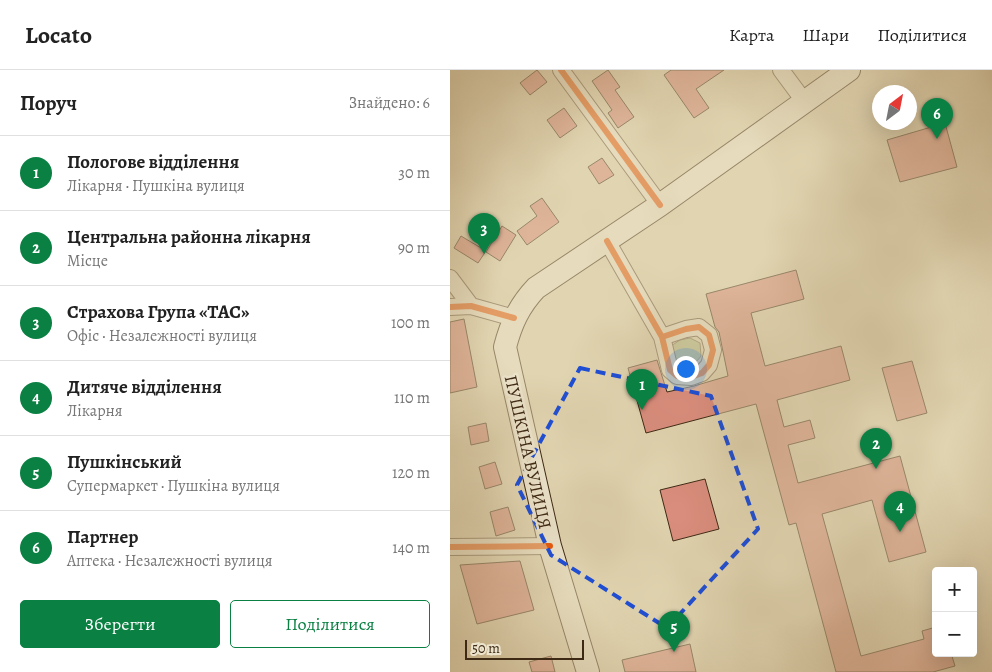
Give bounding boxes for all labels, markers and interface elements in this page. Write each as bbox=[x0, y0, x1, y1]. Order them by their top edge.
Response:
text: Locato bbox=[25, 19, 92, 51]
text: Карта bbox=[729, 23, 774, 47]
text: Шари bbox=[802, 23, 849, 47]
text: Поділитися bbox=[877, 23, 967, 47]
north arrow bbox=[872, 85, 917, 130]
text: Поруч bbox=[20, 89, 77, 117]
text: Знайдено: 6 bbox=[349, 92, 430, 114]
pin: 6 bbox=[921, 98, 953, 139]
text: Пологове відділення bbox=[67, 149, 239, 175]
text: 1 bbox=[33, 162, 39, 184]
text: 30 m bbox=[398, 162, 430, 184]
text: Лікарня · Пушкіна вулиця bbox=[67, 175, 245, 197]
pin: 3 bbox=[468, 213, 500, 254]
text: Центральна районна лікарня bbox=[67, 224, 311, 250]
text: 2 bbox=[32, 237, 40, 259]
text: 90 m bbox=[398, 237, 430, 259]
text: Місце bbox=[67, 250, 108, 272]
text: Страхова Група «ТАС» bbox=[67, 299, 250, 325]
text: 3 bbox=[33, 312, 39, 334]
text: 100 m bbox=[391, 312, 430, 334]
text: Офіс · Незалежності вулиця bbox=[67, 325, 257, 347]
your location bbox=[673, 356, 699, 382]
pin: 1 bbox=[626, 369, 658, 410]
street label: ПУШКІНА ВУЛИЦЯ bbox=[499, 373, 557, 531]
text: Дитяче відділення bbox=[67, 374, 222, 400]
text: 4 bbox=[32, 387, 40, 409]
text: 110 m bbox=[394, 387, 430, 409]
text: Лікарня bbox=[67, 400, 123, 422]
pin: 2 bbox=[860, 428, 892, 469]
text: Пушкінський bbox=[67, 449, 182, 475]
text: 5 bbox=[33, 462, 39, 484]
text: 120 m bbox=[392, 462, 430, 484]
text: Супермаркет · Пушкіна вулиця bbox=[67, 475, 280, 497]
pin: 4 bbox=[884, 491, 916, 532]
text: Партнер bbox=[67, 524, 138, 550]
text: 6 bbox=[32, 537, 40, 559]
text: 140 m bbox=[392, 537, 430, 559]
text: Аптека · Незалежності вулиця bbox=[67, 550, 273, 572]
map controls bbox=[932, 567, 977, 657]
button: + bbox=[932, 567, 977, 612]
button: Зберегти bbox=[20, 600, 220, 648]
button: Поділитися bbox=[230, 600, 430, 648]
pin: 5 bbox=[658, 611, 690, 652]
button: − bbox=[932, 612, 977, 657]
scale bar bbox=[465, 637, 584, 660]
text: 50 m bbox=[472, 639, 500, 658]

